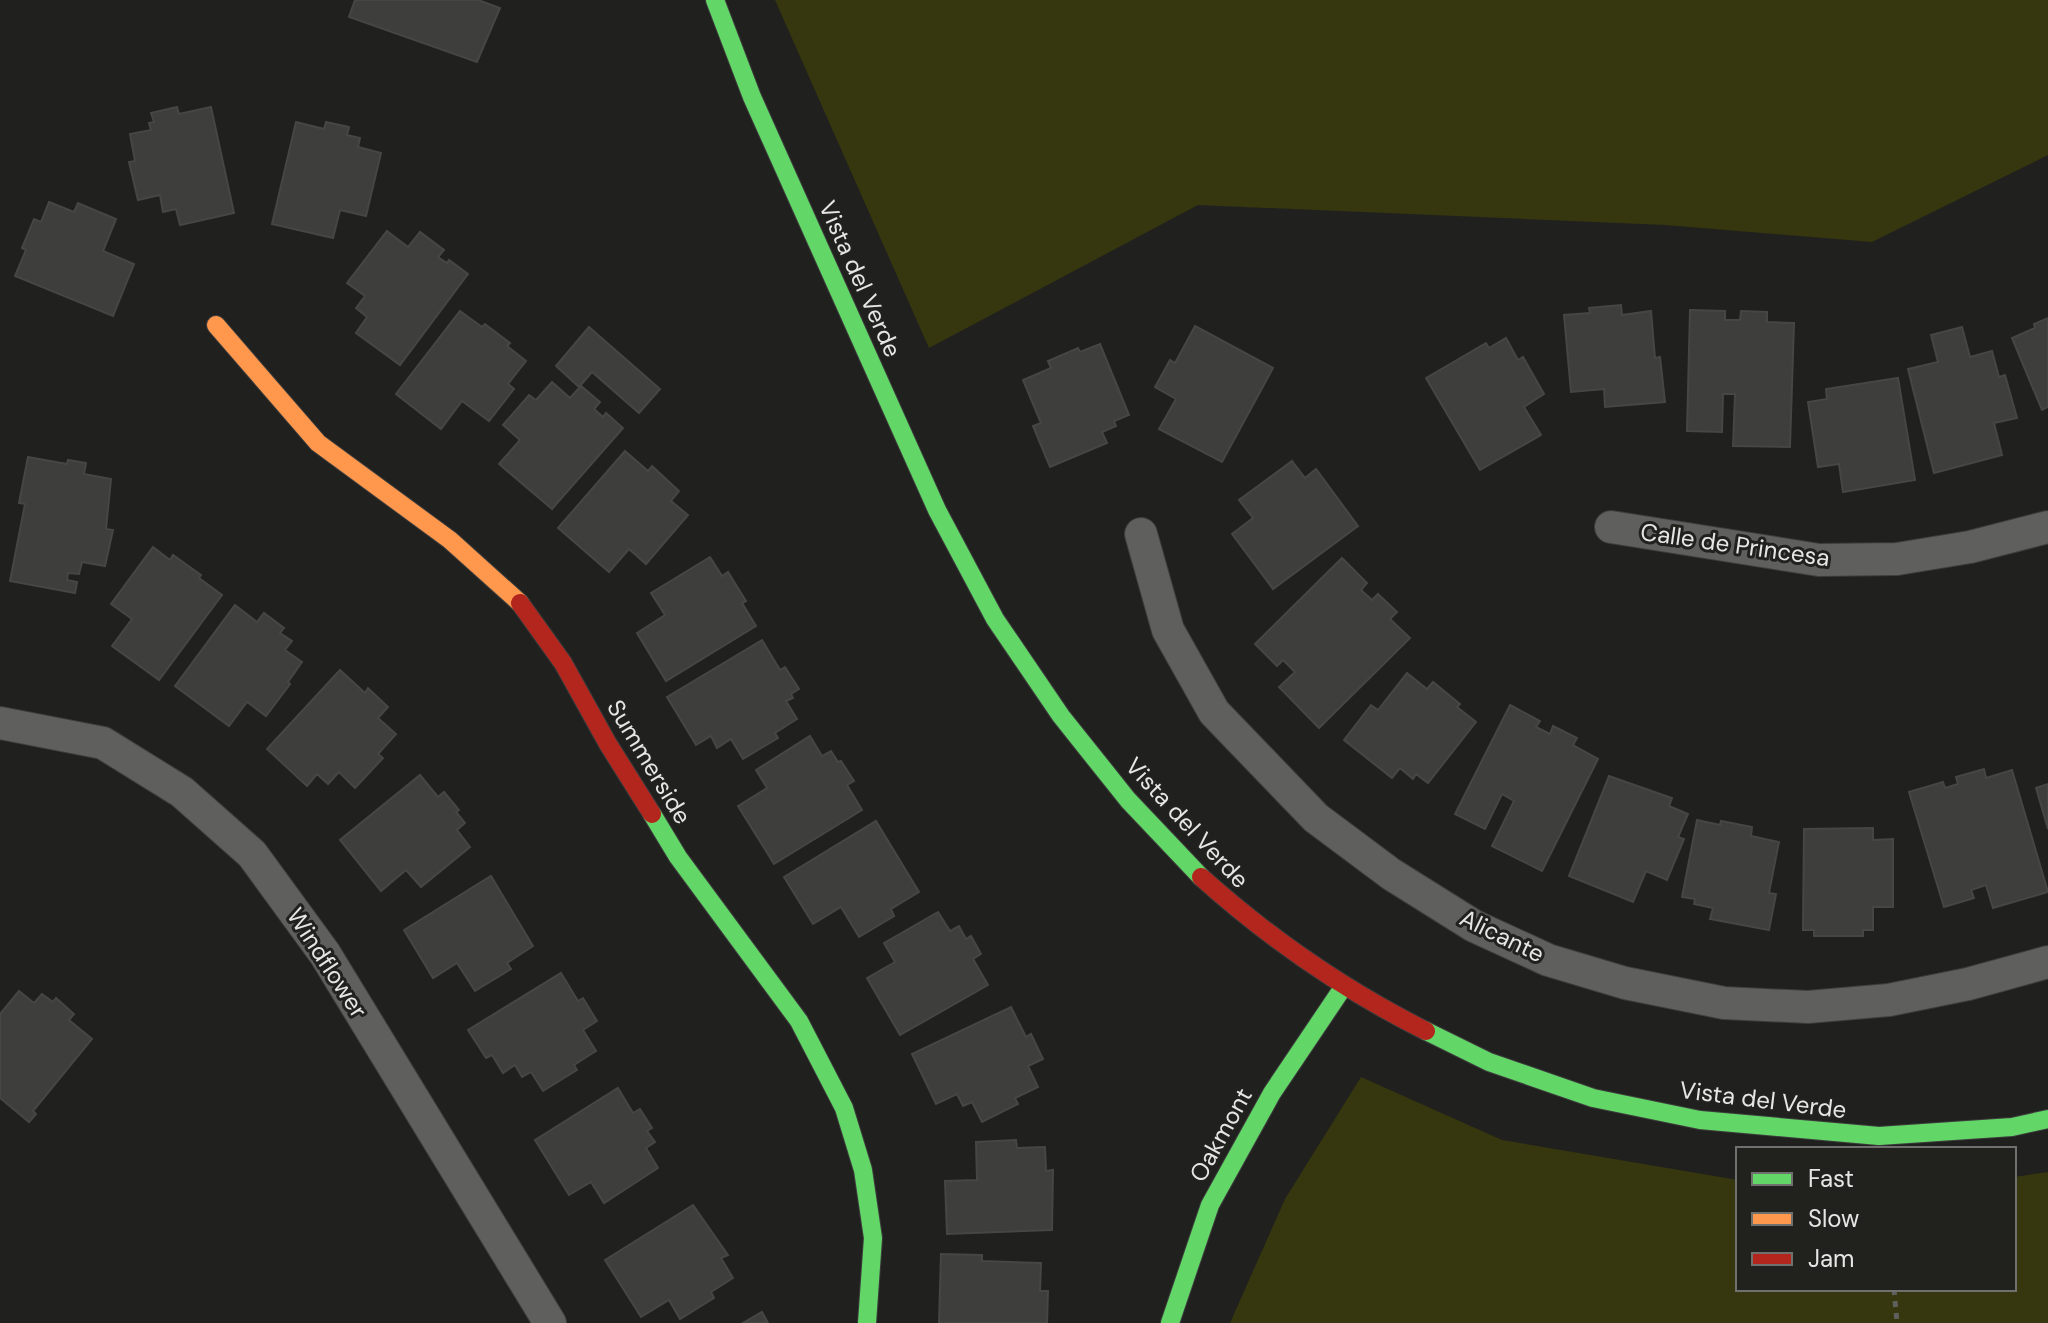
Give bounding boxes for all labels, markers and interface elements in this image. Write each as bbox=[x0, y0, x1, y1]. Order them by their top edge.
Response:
street label: Vista del Verde bbox=[812, 196, 909, 362]
street label: Calle de Princesa bbox=[1638, 516, 1832, 573]
street label: Summerside bbox=[600, 694, 699, 829]
street label: Vista del Verde bbox=[1119, 751, 1256, 895]
street label: Windflower bbox=[280, 902, 375, 1024]
street label: Alicante bbox=[1455, 902, 1550, 969]
street label: Vista del Verde bbox=[1678, 1074, 1848, 1125]
street label: Oakmont bbox=[1182, 1082, 1259, 1187]
legend bbox=[1736, 1147, 2016, 1291]
text: Fast bbox=[1808, 1163, 1854, 1194]
text: Slow bbox=[1808, 1203, 1859, 1234]
text: Jam bbox=[1808, 1243, 1854, 1274]

